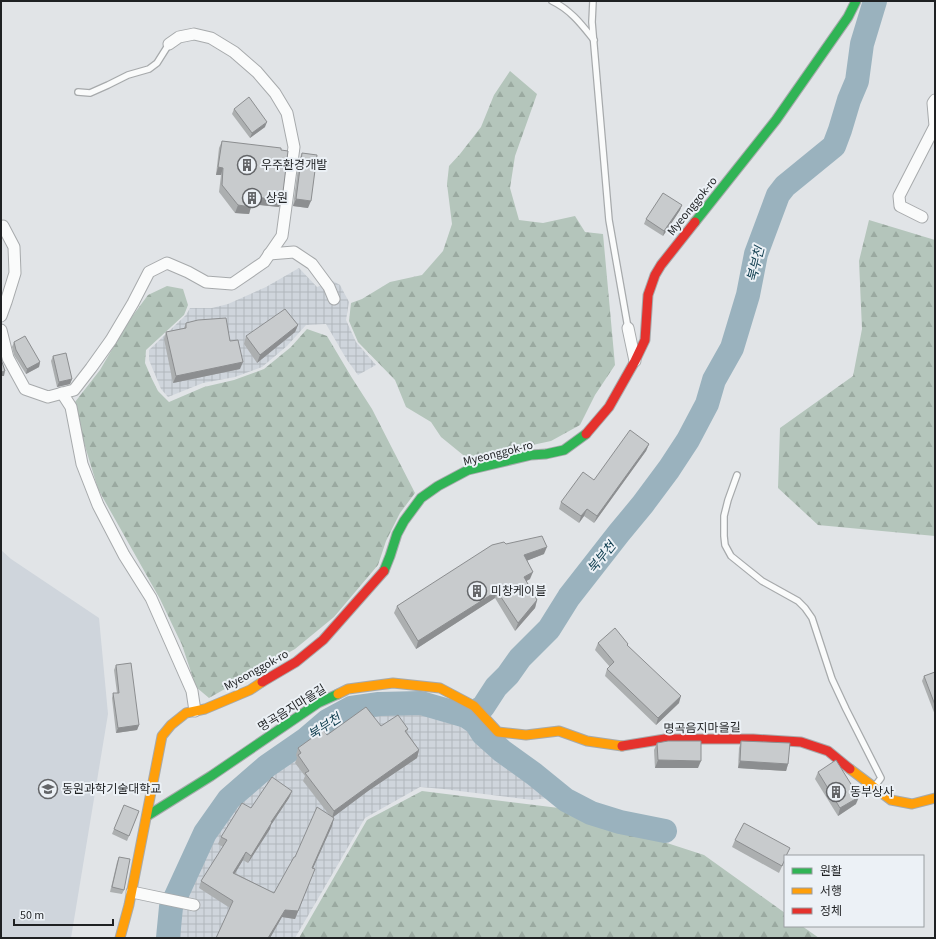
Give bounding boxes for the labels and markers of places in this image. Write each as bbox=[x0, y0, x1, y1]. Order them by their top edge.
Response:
building icon: 우주환경개발 bbox=[236, 154, 258, 176]
place label: 우주환경개발 bbox=[261, 157, 327, 174]
building icon: 상원 bbox=[241, 187, 263, 209]
place label: 상원 bbox=[266, 190, 288, 207]
building icon: 미창케이블 bbox=[466, 580, 488, 602]
place label: 미창케이블 bbox=[491, 583, 546, 600]
school or university icon: 동원과학기술대학교 bbox=[37, 778, 59, 800]
place label: 동원과학기술대학교 bbox=[62, 781, 161, 798]
building icon: 동부상사 bbox=[825, 781, 847, 803]
place label: 동부상사 bbox=[850, 784, 894, 801]

